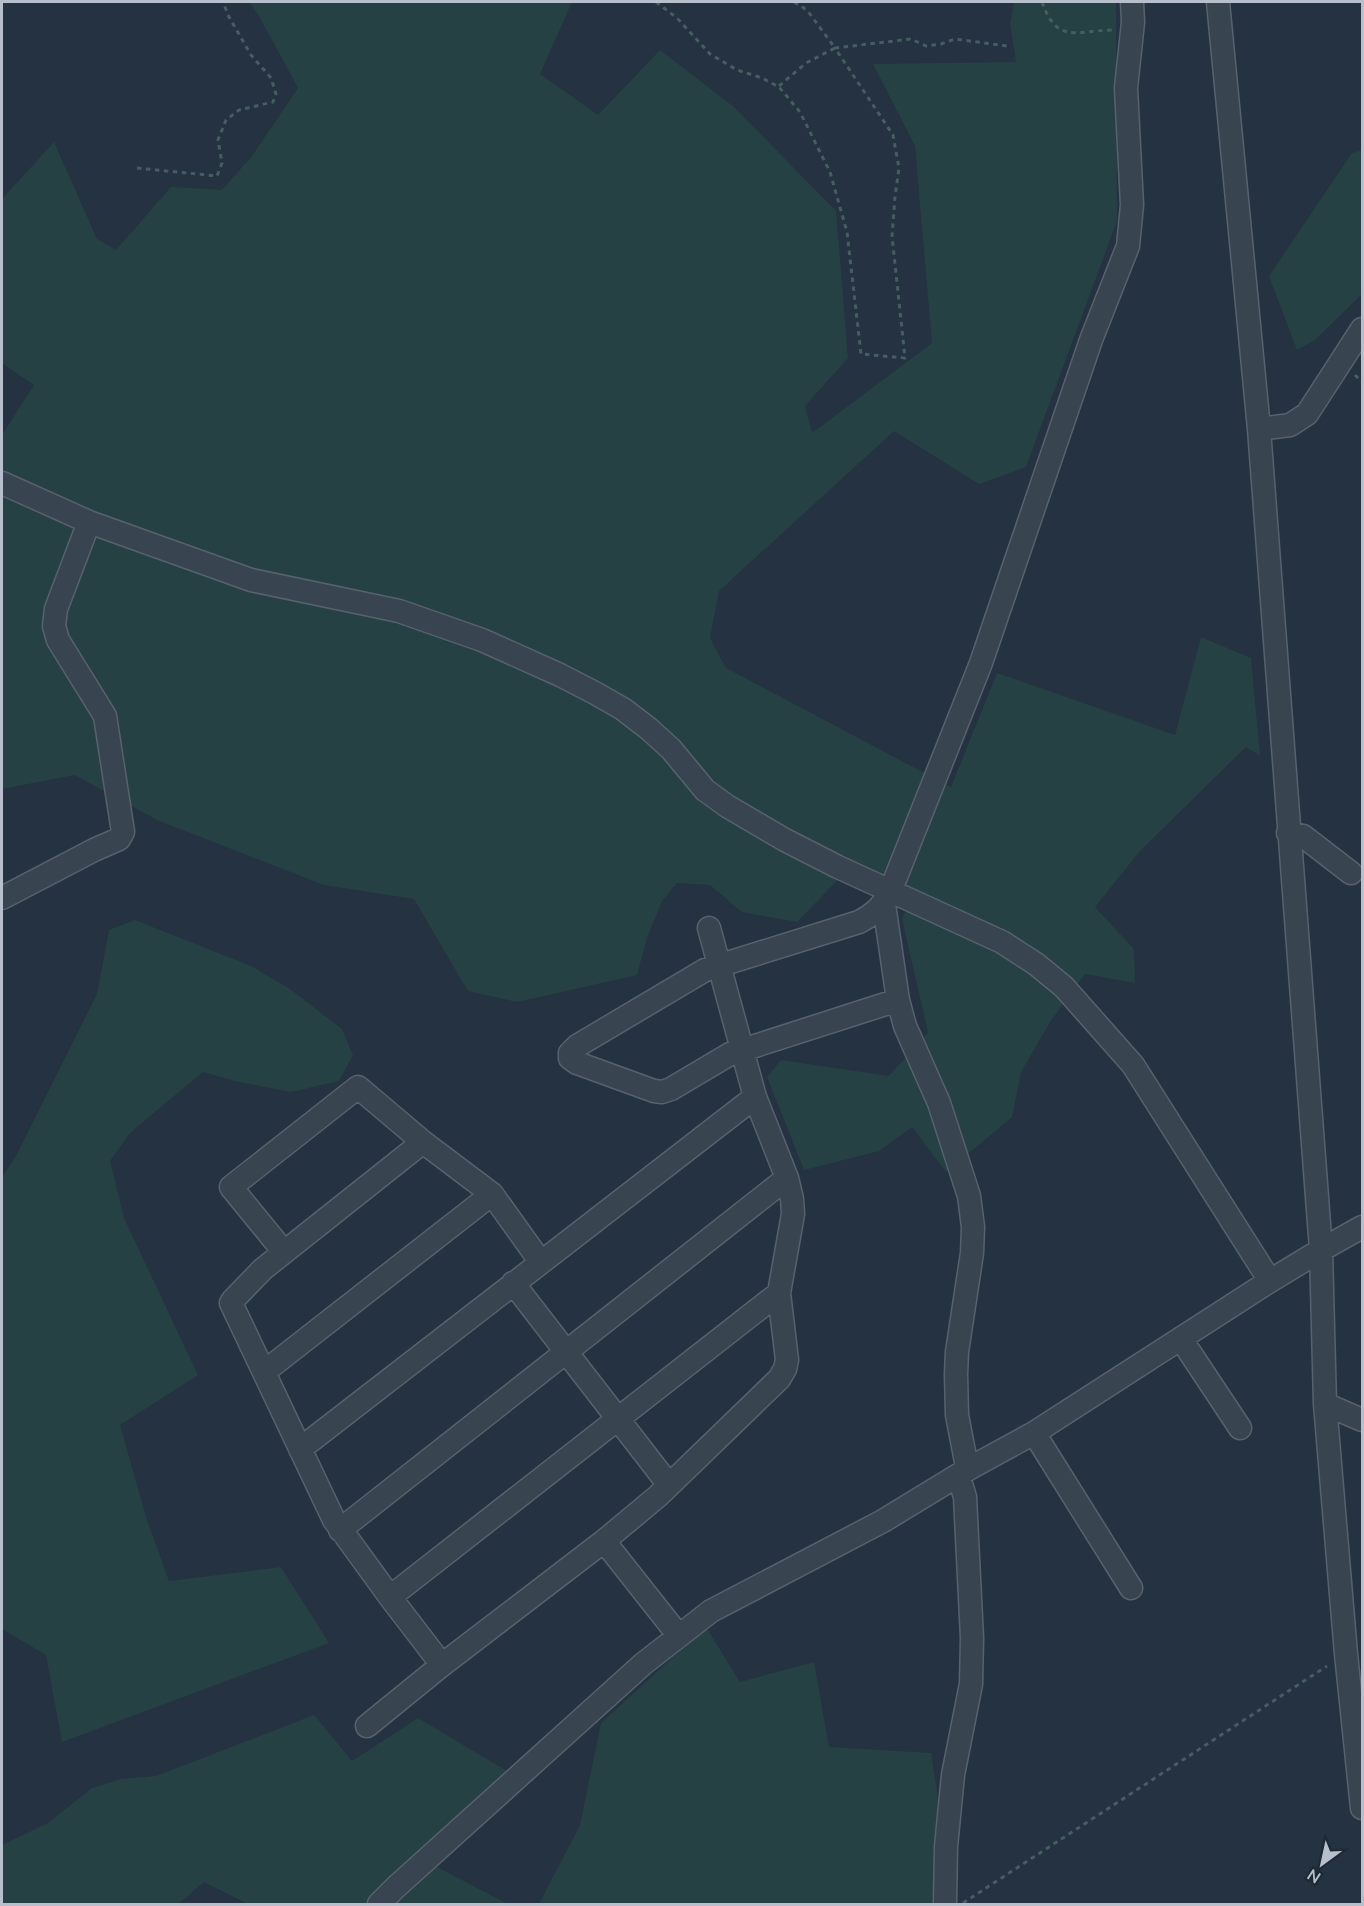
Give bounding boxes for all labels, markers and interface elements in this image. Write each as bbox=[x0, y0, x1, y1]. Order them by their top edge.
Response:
north arrow bbox=[1292, 1834, 1352, 1894]
text: N bbox=[1303, 1863, 1325, 1888]

